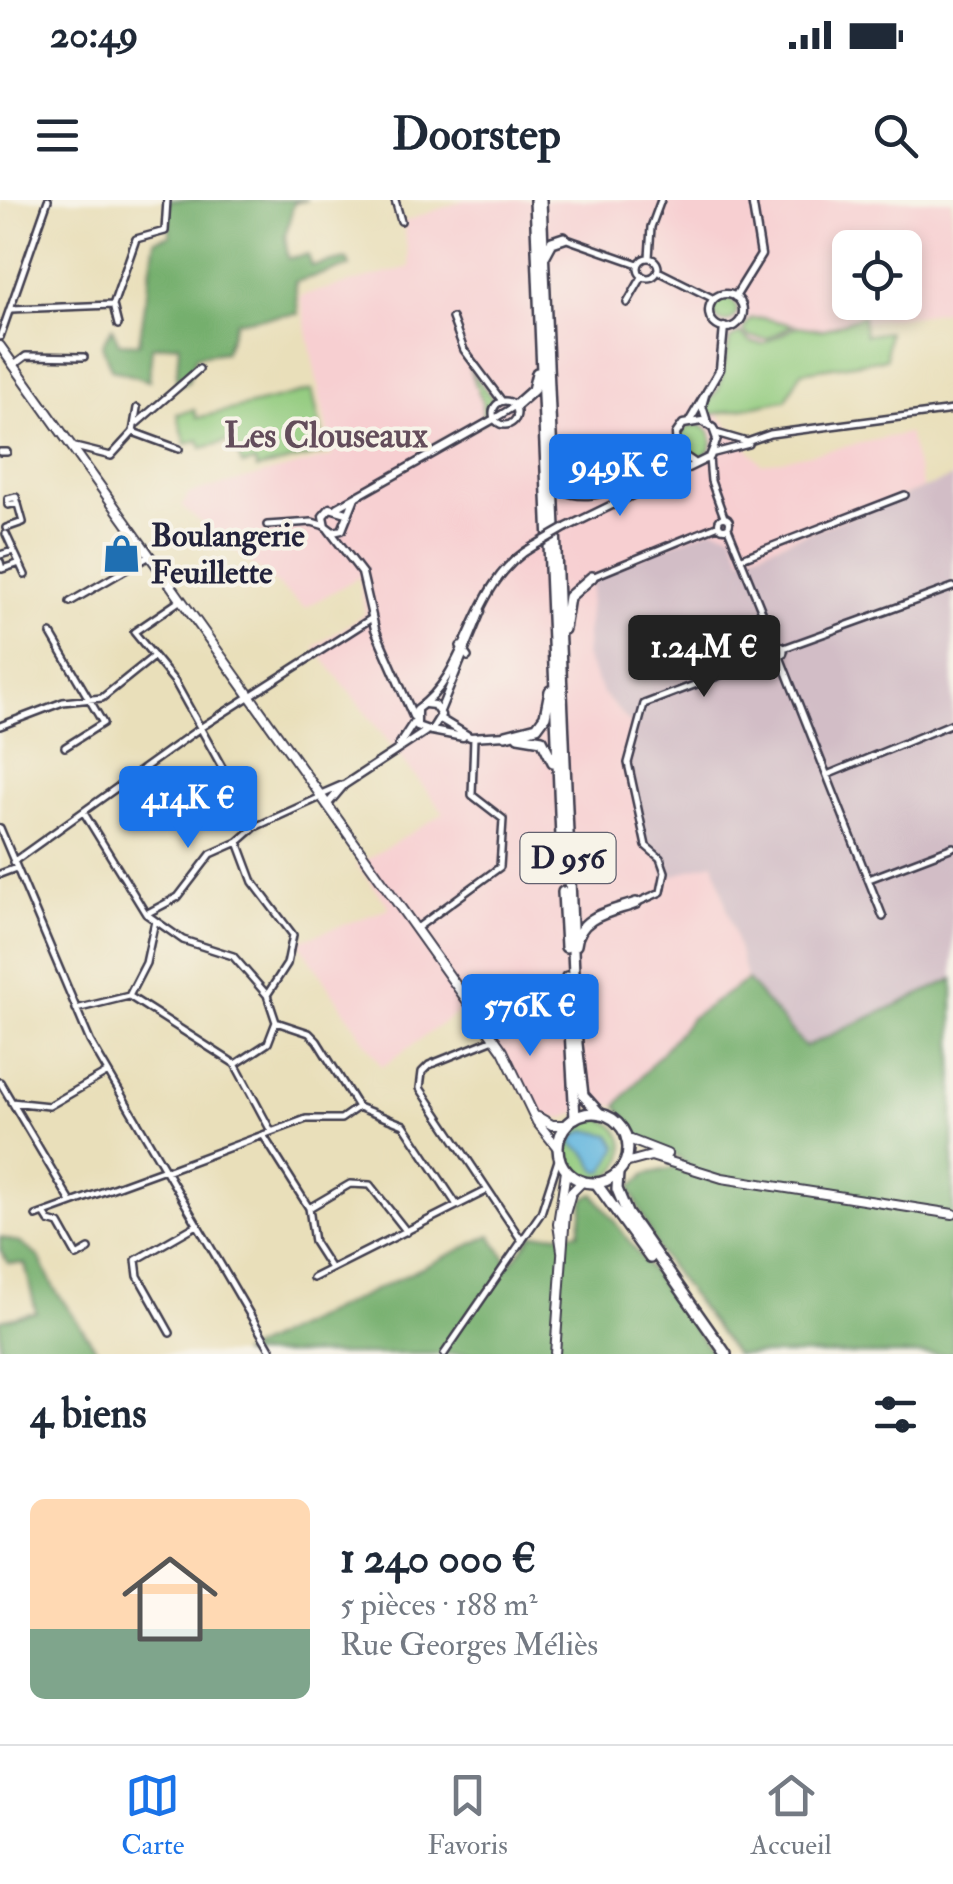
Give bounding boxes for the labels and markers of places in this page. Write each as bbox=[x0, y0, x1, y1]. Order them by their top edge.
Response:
pin: 949K € bbox=[539, 434, 701, 519]
place label: Boulangerie Feuillette bbox=[151, 516, 305, 593]
shop icon: Boulangerie Feuillette bbox=[100, 532, 142, 574]
pin: 1.24M € bbox=[612, 615, 796, 700]
pin: 414K € bbox=[107, 766, 269, 851]
pin: 576K € bbox=[449, 974, 611, 1059]

